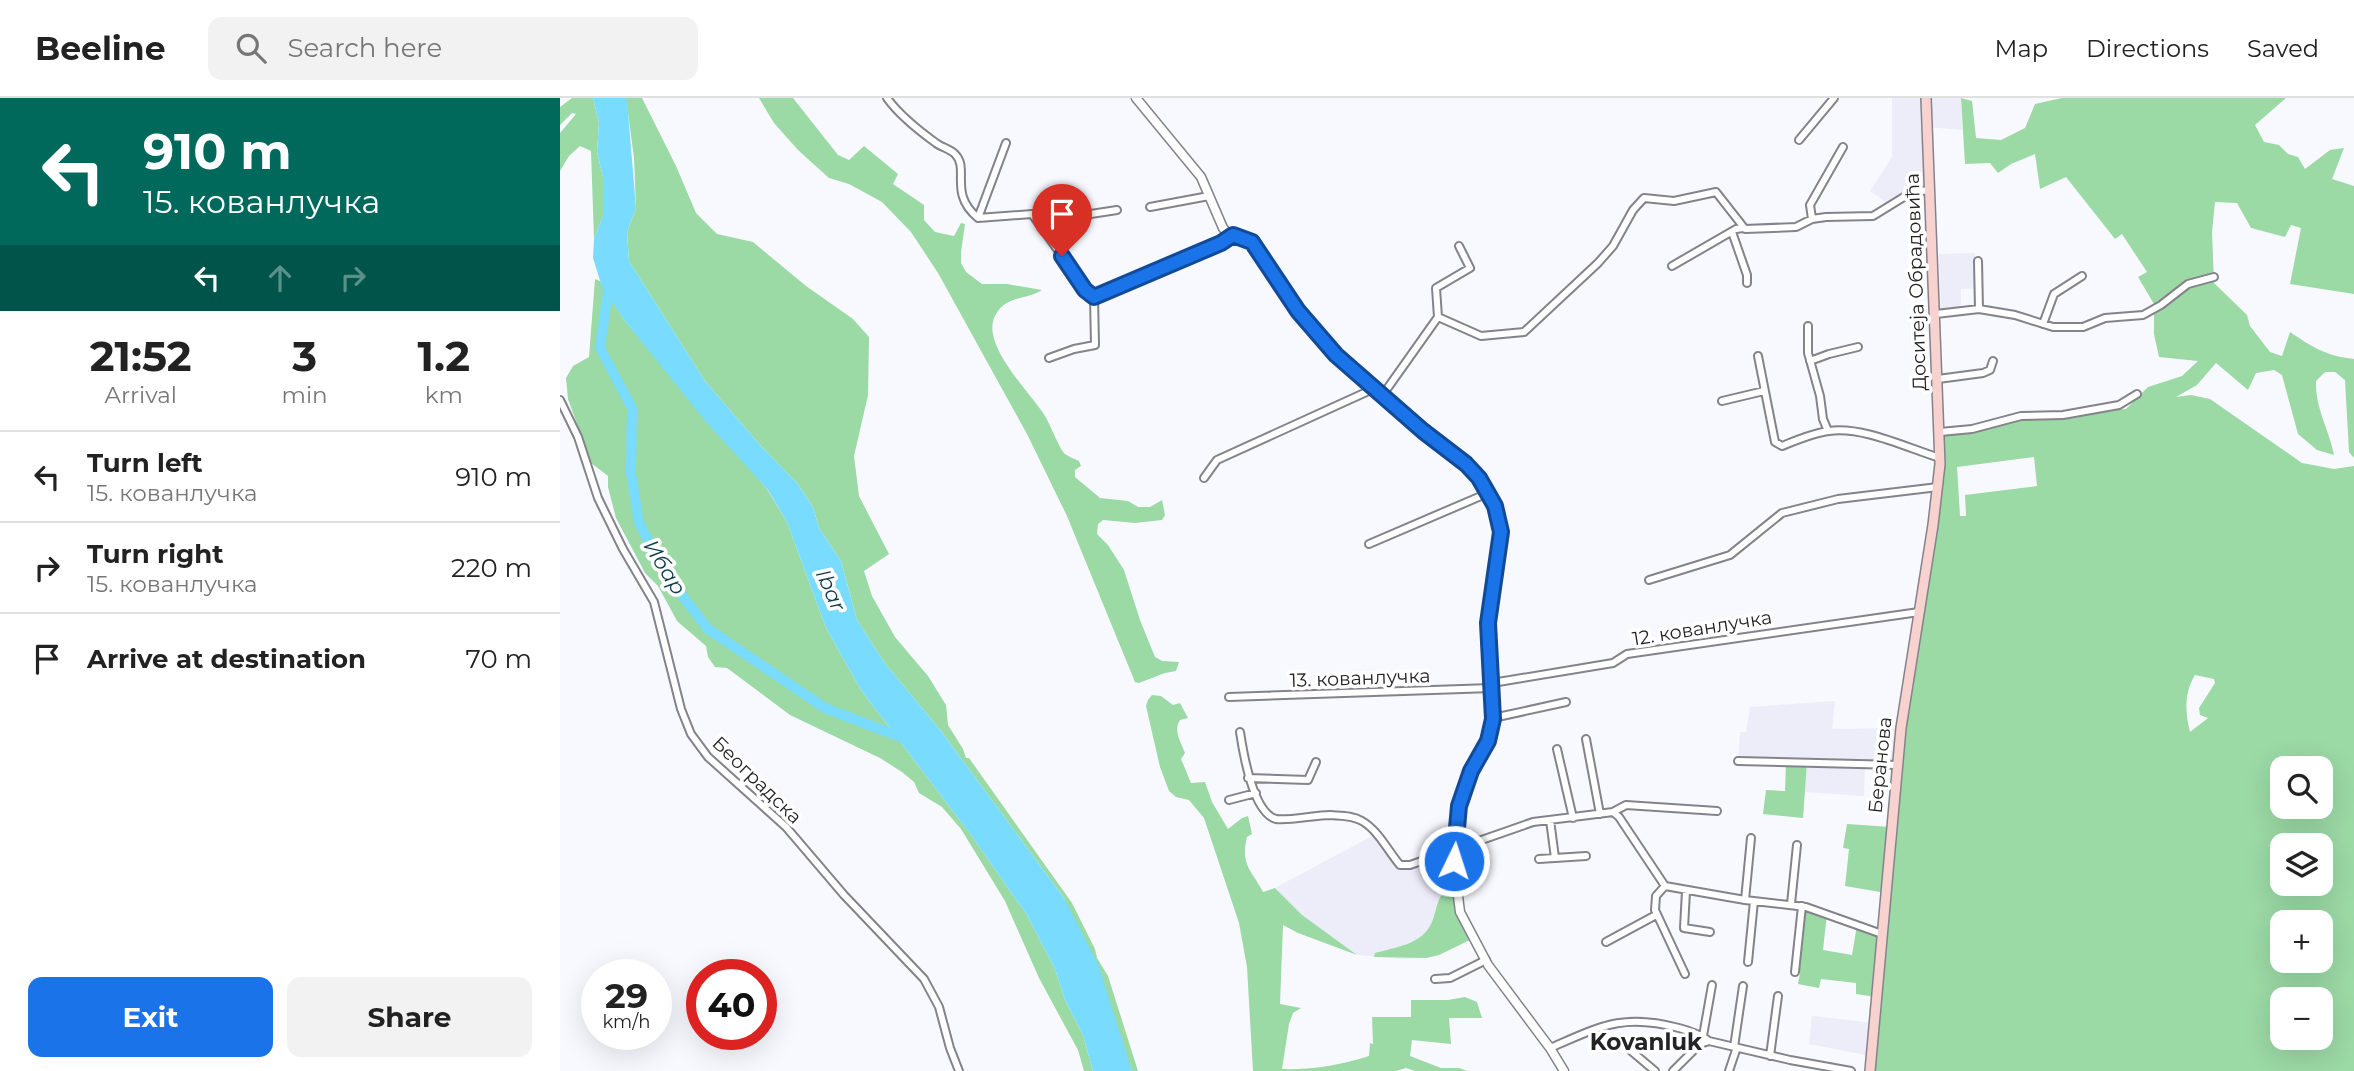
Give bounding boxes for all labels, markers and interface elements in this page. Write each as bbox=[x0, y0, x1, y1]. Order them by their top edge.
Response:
search box bbox=[208, 17, 698, 80]
text: Beeline bbox=[35, 28, 166, 68]
icon: search bbox=[232, 29, 270, 67]
text: Search here bbox=[288, 32, 442, 64]
text: Map bbox=[1995, 34, 2048, 63]
text: Directions bbox=[2086, 34, 2209, 63]
text: Saved bbox=[2247, 34, 2319, 63]
text: 910 m bbox=[143, 122, 292, 181]
icon: left bbox=[28, 126, 119, 217]
street label: Доситеја Обрадовића bbox=[1901, 173, 1931, 391]
text: 15. кованлучка bbox=[143, 182, 380, 221]
pin bbox=[1032, 184, 1092, 256]
icon: arrive bbox=[1043, 195, 1081, 233]
icon: left bbox=[188, 259, 226, 297]
icon: ahead bbox=[261, 259, 299, 297]
icon: right bbox=[334, 259, 372, 297]
text: 21:52 bbox=[90, 330, 192, 382]
text: 3 bbox=[292, 330, 317, 382]
text: 1.2 bbox=[417, 330, 470, 382]
text: Arrival bbox=[104, 381, 177, 409]
text: min bbox=[282, 381, 328, 409]
text: km bbox=[425, 381, 463, 409]
text: Turn left bbox=[87, 447, 203, 479]
icon: left bbox=[28, 458, 66, 496]
text: 910 m bbox=[455, 461, 532, 493]
text: 15. кованлучка bbox=[87, 479, 257, 507]
water label: Ибар bbox=[638, 535, 692, 599]
text: Turn right bbox=[87, 538, 223, 570]
icon: right bbox=[28, 549, 66, 587]
text: 220 m bbox=[451, 552, 532, 584]
water label: Ibar bbox=[811, 565, 851, 615]
text: 15. кованлучка bbox=[87, 570, 257, 598]
street label: 12. кованлучка bbox=[1631, 606, 1773, 650]
icon: arrive bbox=[28, 640, 66, 678]
text: Arrive at destination bbox=[87, 643, 366, 675]
text: 70 m bbox=[466, 643, 532, 675]
street label: 13. кованлучка bbox=[1289, 664, 1431, 692]
street label: Беранова bbox=[1863, 716, 1897, 814]
street label: Београдска bbox=[707, 732, 807, 828]
map controls bbox=[2270, 756, 2333, 1050]
button: search bbox=[2270, 756, 2333, 819]
position arrow bbox=[1417, 824, 1491, 898]
button: layers bbox=[2270, 833, 2333, 896]
button: + bbox=[2270, 910, 2333, 973]
speed limit sign: 40 bbox=[686, 959, 777, 1050]
text: 29 bbox=[605, 974, 648, 1017]
button: Exit bbox=[28, 977, 273, 1057]
button: Share bbox=[287, 977, 532, 1057]
button: − bbox=[2270, 987, 2333, 1050]
text: km/h bbox=[602, 1011, 651, 1033]
district label: Kovanluk bbox=[1590, 1028, 1703, 1056]

